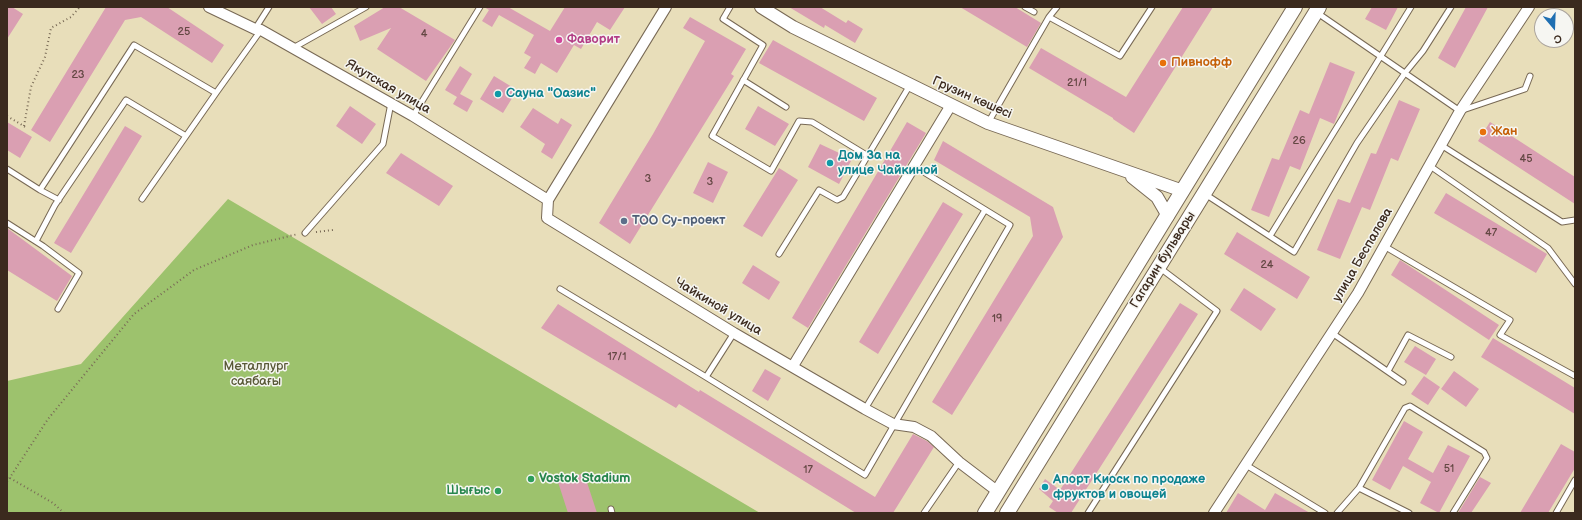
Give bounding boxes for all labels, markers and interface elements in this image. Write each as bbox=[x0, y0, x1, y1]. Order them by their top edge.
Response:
north arrow bbox=[1534, 8, 1574, 48]
house number: 25 bbox=[178, 25, 190, 39]
house number: 4 bbox=[421, 27, 427, 41]
text: С bbox=[1552, 31, 1563, 46]
place label: Фаворит bbox=[567, 32, 620, 48]
marker: Фаворит bbox=[554, 35, 564, 45]
place label: Пивнофф bbox=[1171, 55, 1232, 71]
street label: Якутская улица bbox=[343, 56, 433, 118]
marker: Пивнофф bbox=[1158, 58, 1168, 68]
house number: 23 bbox=[71, 68, 85, 82]
street label: Грузин көшесі bbox=[930, 73, 1014, 123]
house number: 21/1 bbox=[1067, 76, 1087, 90]
place label: Сауна "Оазис" bbox=[506, 86, 596, 102]
marker: Сауна "Оазис" bbox=[493, 89, 503, 99]
place label: Жан bbox=[1491, 124, 1518, 140]
marker: Жан bbox=[1478, 127, 1488, 137]
house number: 26 bbox=[1292, 134, 1306, 148]
place label: Дом 3а на улице Чайкиной bbox=[838, 148, 938, 179]
house number: 45 bbox=[1519, 152, 1533, 166]
marker: Дом 3а на улице Чайкиной bbox=[825, 158, 835, 168]
house number: 3 bbox=[645, 172, 651, 186]
house number: 3 bbox=[707, 175, 713, 189]
street label: улица Беспалова bbox=[1330, 205, 1396, 305]
street label: Гагарин бульвары bbox=[1127, 209, 1199, 311]
place label: ТОО Су-проект bbox=[632, 213, 725, 229]
marker: ТОО Су-проект bbox=[619, 216, 629, 226]
house number: 47 bbox=[1485, 226, 1497, 240]
house number: 24 bbox=[1260, 258, 1274, 272]
street label: Чайкиной улица bbox=[672, 275, 764, 339]
house number: 19 bbox=[992, 312, 1002, 326]
house number: 17/1 bbox=[608, 350, 626, 364]
park label: Металлург саябағы bbox=[224, 359, 288, 390]
house number: 51 bbox=[1444, 462, 1454, 476]
house number: 17 bbox=[803, 463, 813, 477]
place label: Vostok Stadium bbox=[539, 471, 630, 487]
place label: Апорт Киоск по продаже фруктов и овощей bbox=[1053, 472, 1205, 503]
marker: Vostok Stadium bbox=[526, 474, 536, 484]
marker: Апорт Киоск по продаже фруктов и овощей bbox=[1040, 482, 1050, 492]
place label: Шығыс bbox=[446, 483, 490, 499]
marker: Шығыс bbox=[493, 486, 503, 496]

